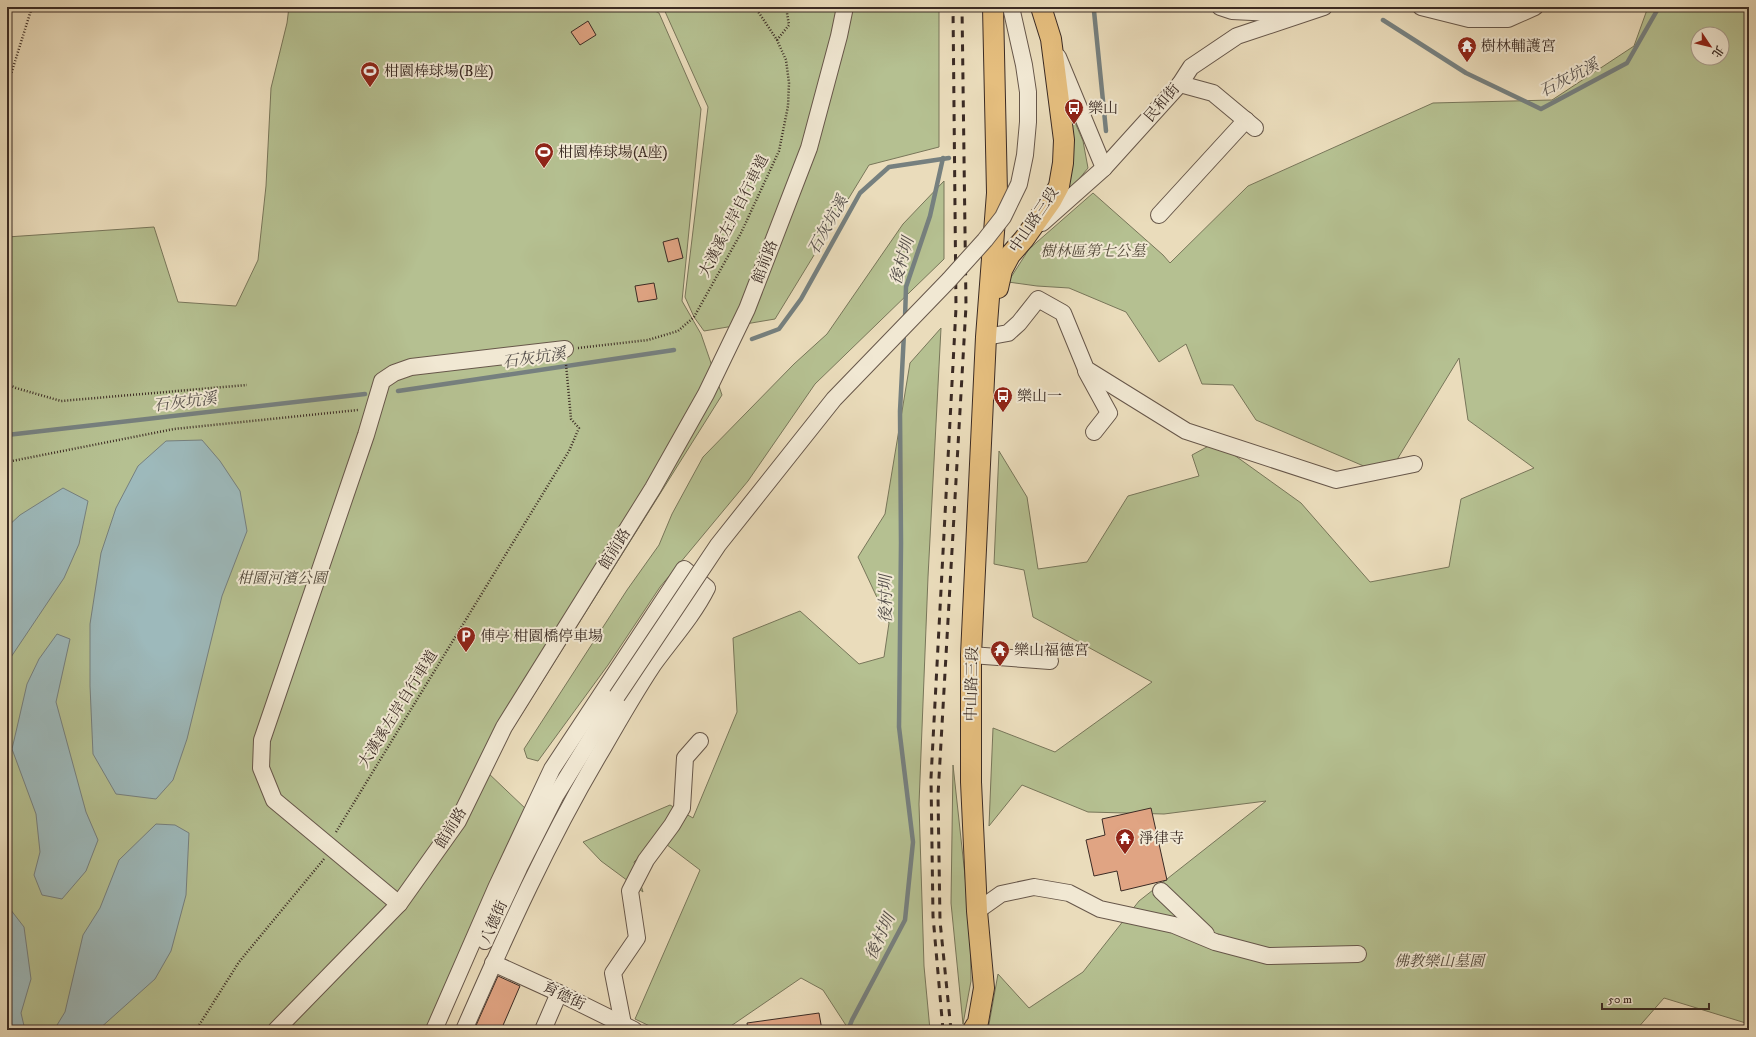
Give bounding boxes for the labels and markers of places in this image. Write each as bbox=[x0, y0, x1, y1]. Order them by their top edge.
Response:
temple icon: 樹林輔護宮 bbox=[1456, 35, 1478, 63]
place label: 樹林輔護宮 bbox=[1481, 37, 1556, 56]
sports icon: 柑園棒球場(B座) bbox=[359, 60, 381, 88]
place label: 柑園棒球場(B座) bbox=[384, 62, 493, 81]
bus stop icon: 樂山 bbox=[1063, 97, 1085, 125]
place label: 樂山 bbox=[1088, 99, 1118, 118]
sports icon: 柑園棒球場(A座) bbox=[533, 141, 555, 169]
place label: 柑園棒球場(A座) bbox=[558, 143, 668, 162]
bus stop icon: 樂山一 bbox=[992, 385, 1014, 413]
place label: 樂山一 bbox=[1017, 387, 1062, 406]
parking icon: 俥亭 柑園橋停車場 bbox=[455, 625, 477, 653]
place label: 俥亭 柑園橋停車場 bbox=[480, 627, 603, 646]
temple icon: 樂山福德宮 bbox=[989, 639, 1011, 667]
place label: 樂山福德宮 bbox=[1014, 641, 1089, 660]
temple icon: 淨律寺 bbox=[1114, 827, 1136, 855]
place label: 淨律寺 bbox=[1139, 829, 1184, 848]

